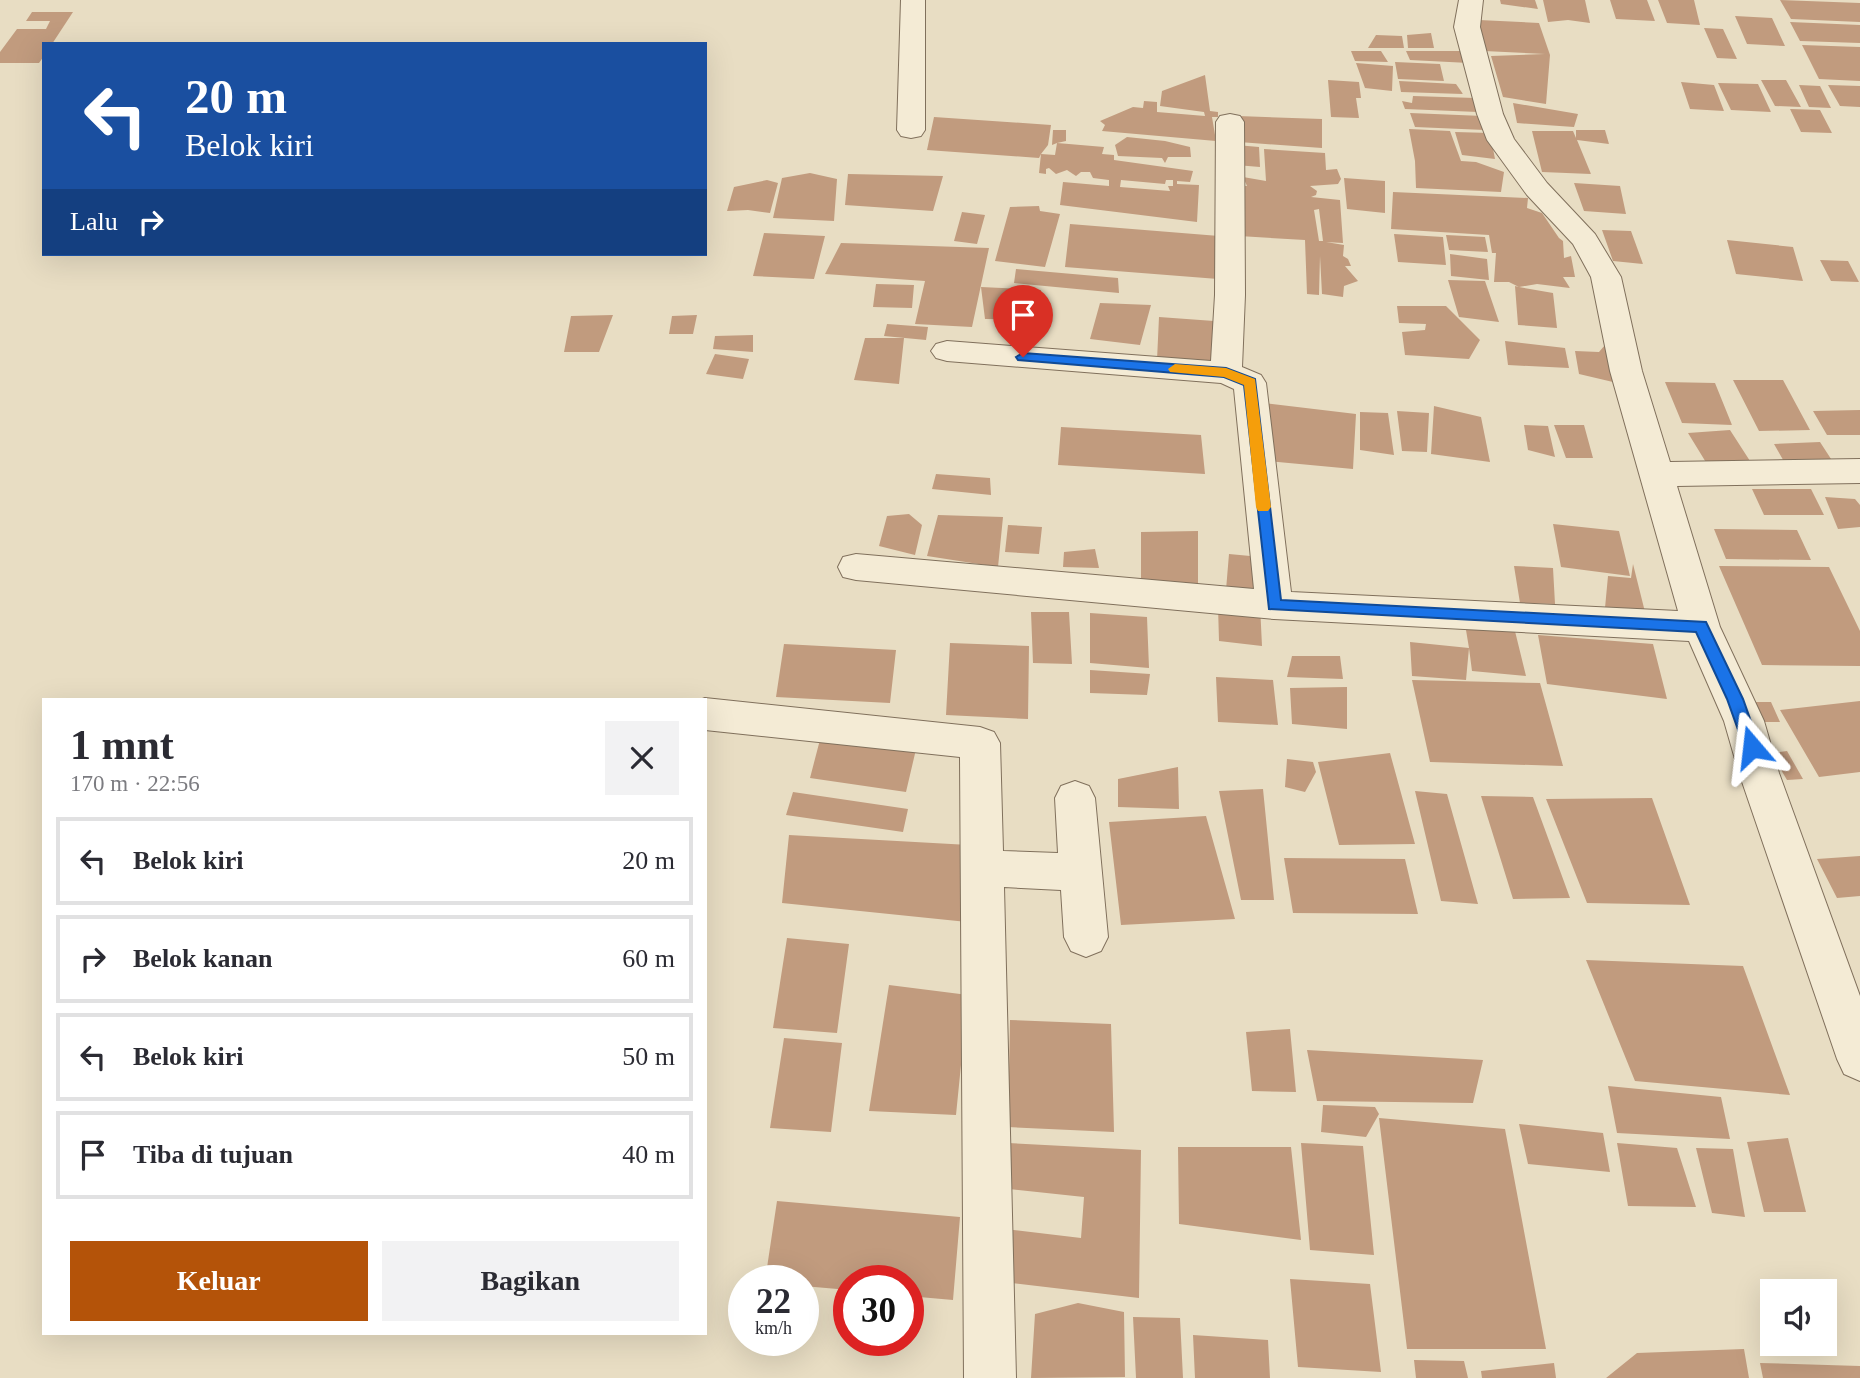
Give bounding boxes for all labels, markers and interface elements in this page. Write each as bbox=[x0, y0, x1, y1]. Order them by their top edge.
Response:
text: 20 m bbox=[185, 69, 287, 124]
icon: left bbox=[70, 70, 161, 161]
text: Belok kiri bbox=[185, 127, 314, 163]
icon: right bbox=[132, 203, 170, 241]
text: Lalu bbox=[70, 207, 118, 236]
pin bbox=[993, 285, 1053, 357]
icon: arrive bbox=[1004, 296, 1042, 334]
position arrow bbox=[1715, 710, 1789, 784]
button: close bbox=[605, 721, 679, 795]
text: 1 mnt bbox=[70, 722, 174, 768]
text: 170 m · 22:56 bbox=[70, 771, 200, 796]
icon: left bbox=[74, 842, 112, 880]
text: Belok kiri bbox=[133, 846, 244, 875]
text: 20 m bbox=[622, 846, 675, 875]
icon: right bbox=[74, 940, 112, 978]
text: Belok kanan bbox=[133, 944, 272, 973]
text: 60 m bbox=[622, 944, 675, 973]
icon: left bbox=[74, 1038, 112, 1076]
text: Belok kiri bbox=[133, 1042, 244, 1071]
text: 50 m bbox=[622, 1042, 675, 1071]
icon: arrive bbox=[74, 1136, 112, 1174]
text: Tiba di tujuan bbox=[133, 1140, 293, 1169]
text: 40 m bbox=[622, 1140, 675, 1169]
button: Keluar bbox=[70, 1241, 368, 1321]
button: Bagikan bbox=[382, 1241, 679, 1321]
speed limit sign: 30 bbox=[833, 1265, 924, 1356]
map controls bbox=[1760, 1279, 1837, 1356]
button: sound bbox=[1760, 1279, 1837, 1356]
text: 22 bbox=[756, 1282, 791, 1321]
text: km/h bbox=[755, 1318, 792, 1338]

